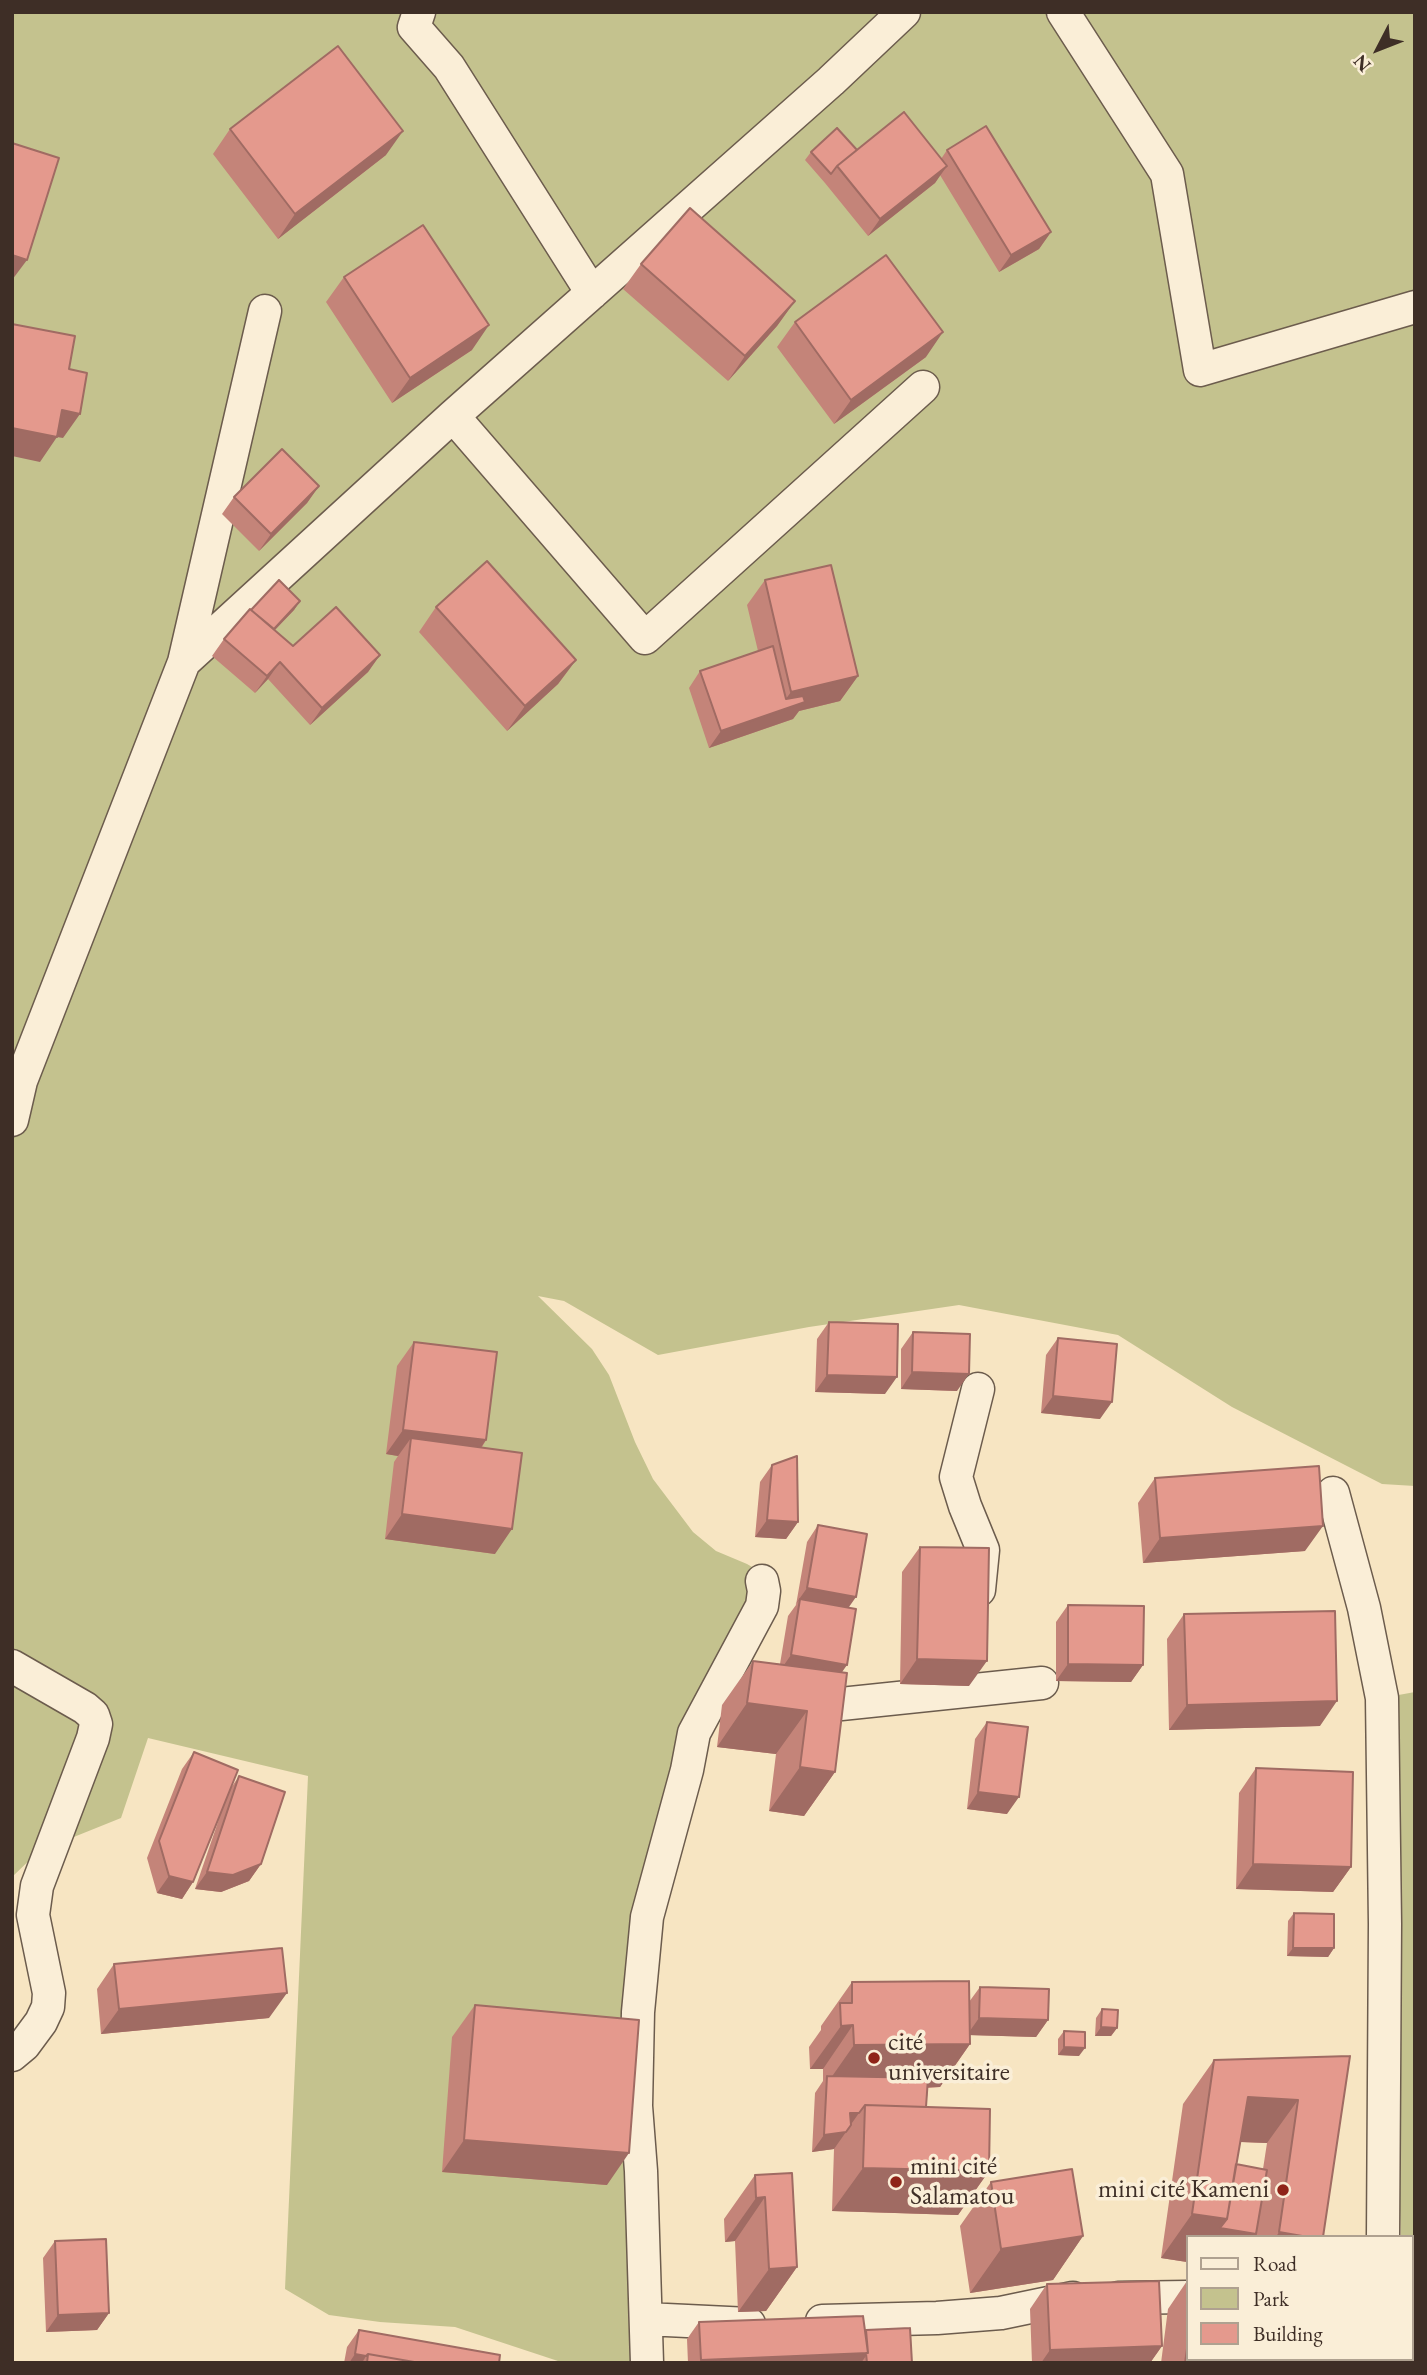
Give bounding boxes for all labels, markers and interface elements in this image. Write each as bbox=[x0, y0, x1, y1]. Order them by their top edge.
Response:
north arrow bbox=[1343, 14, 1413, 84]
text: N bbox=[1348, 49, 1376, 77]
place label: cité universitaire bbox=[888, 2027, 1010, 2088]
marker: cité universitaire bbox=[866, 2050, 882, 2066]
place label: mini cité Salamatou bbox=[910, 2151, 1014, 2212]
marker: mini cité Salamatou bbox=[888, 2174, 904, 2190]
place label: mini cité Kameni bbox=[1098, 2174, 1269, 2206]
marker: mini cité Kameni bbox=[1275, 2182, 1291, 2198]
legend bbox=[1186, 2235, 1413, 2361]
text: Road bbox=[1253, 2250, 1297, 2277]
text: Park bbox=[1253, 2285, 1289, 2312]
text: Building bbox=[1253, 2320, 1323, 2347]

